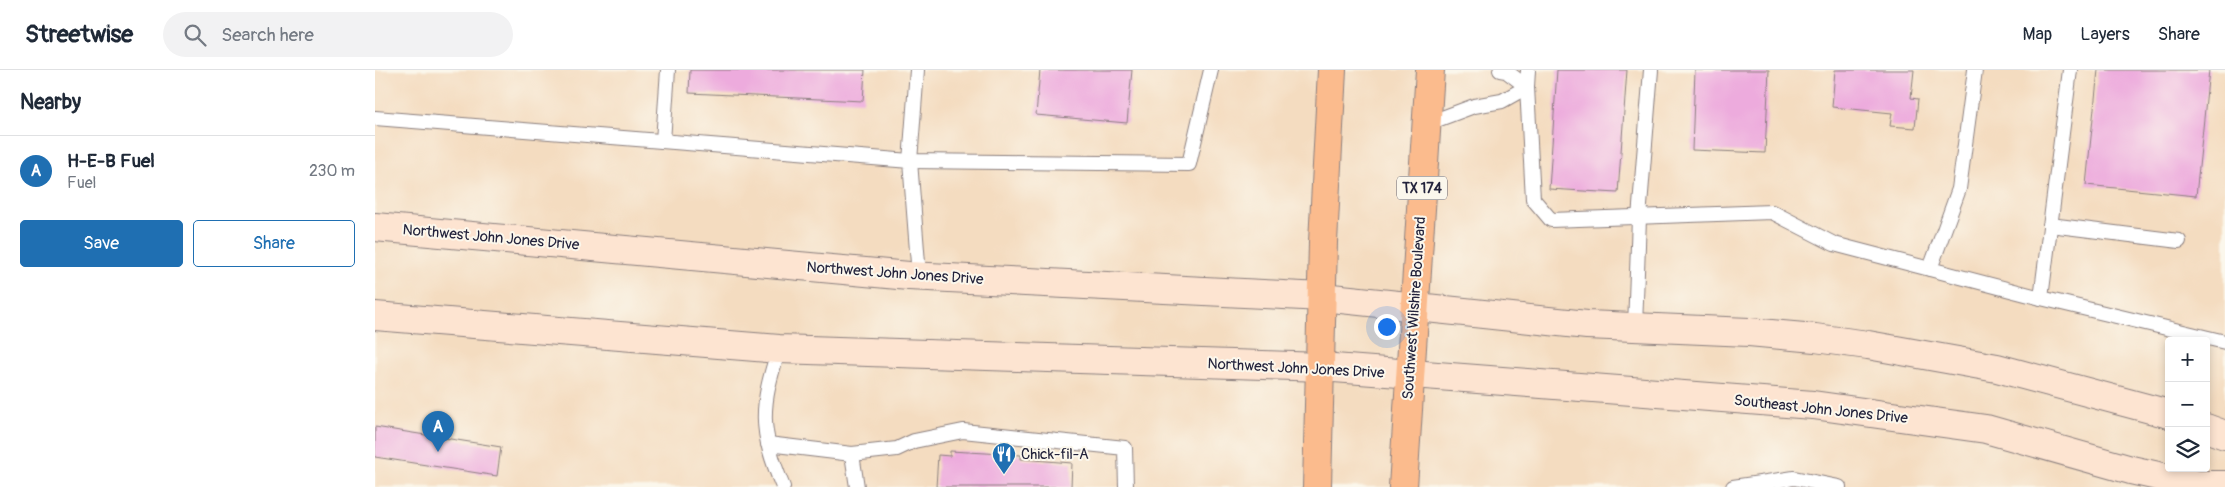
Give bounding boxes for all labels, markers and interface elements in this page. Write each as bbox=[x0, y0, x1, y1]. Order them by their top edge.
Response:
search box bbox=[163, 12, 513, 57]
text: Streetwise bbox=[25, 20, 133, 49]
icon: search bbox=[181, 21, 209, 49]
text: Search here bbox=[221, 23, 314, 47]
text: Map bbox=[2023, 23, 2052, 46]
text: Layers bbox=[2080, 23, 2130, 46]
text: Share bbox=[2158, 23, 2200, 46]
text: Nearby bbox=[20, 89, 81, 116]
text: H-E-B Fuel bbox=[67, 149, 155, 173]
text: A bbox=[31, 161, 41, 181]
text: 230 m bbox=[309, 161, 355, 181]
text: Fuel bbox=[67, 173, 96, 193]
road number: TX 174 bbox=[1397, 176, 1447, 200]
street label: Southwest Wilshire Boulevard bbox=[1399, 216, 1430, 400]
button: Save bbox=[20, 220, 183, 267]
button: Share bbox=[193, 220, 355, 267]
street label: Northwest John Jones Drive bbox=[402, 220, 581, 255]
street label: Northwest John Jones Drive bbox=[806, 258, 985, 289]
your location bbox=[1374, 314, 1400, 340]
map controls bbox=[2165, 337, 2210, 472]
button: + bbox=[2165, 337, 2210, 382]
street label: Northwest John Jones Drive bbox=[1207, 354, 1386, 383]
button: − bbox=[2165, 382, 2210, 427]
street label: Southeast John Jones Drive bbox=[1733, 391, 1909, 428]
pin: A bbox=[422, 411, 454, 452]
button: layers bbox=[2165, 427, 2210, 472]
restaurant icon: Chick-fil-A bbox=[991, 441, 1017, 475]
place label: Chick-fil-A bbox=[1021, 445, 1089, 464]

